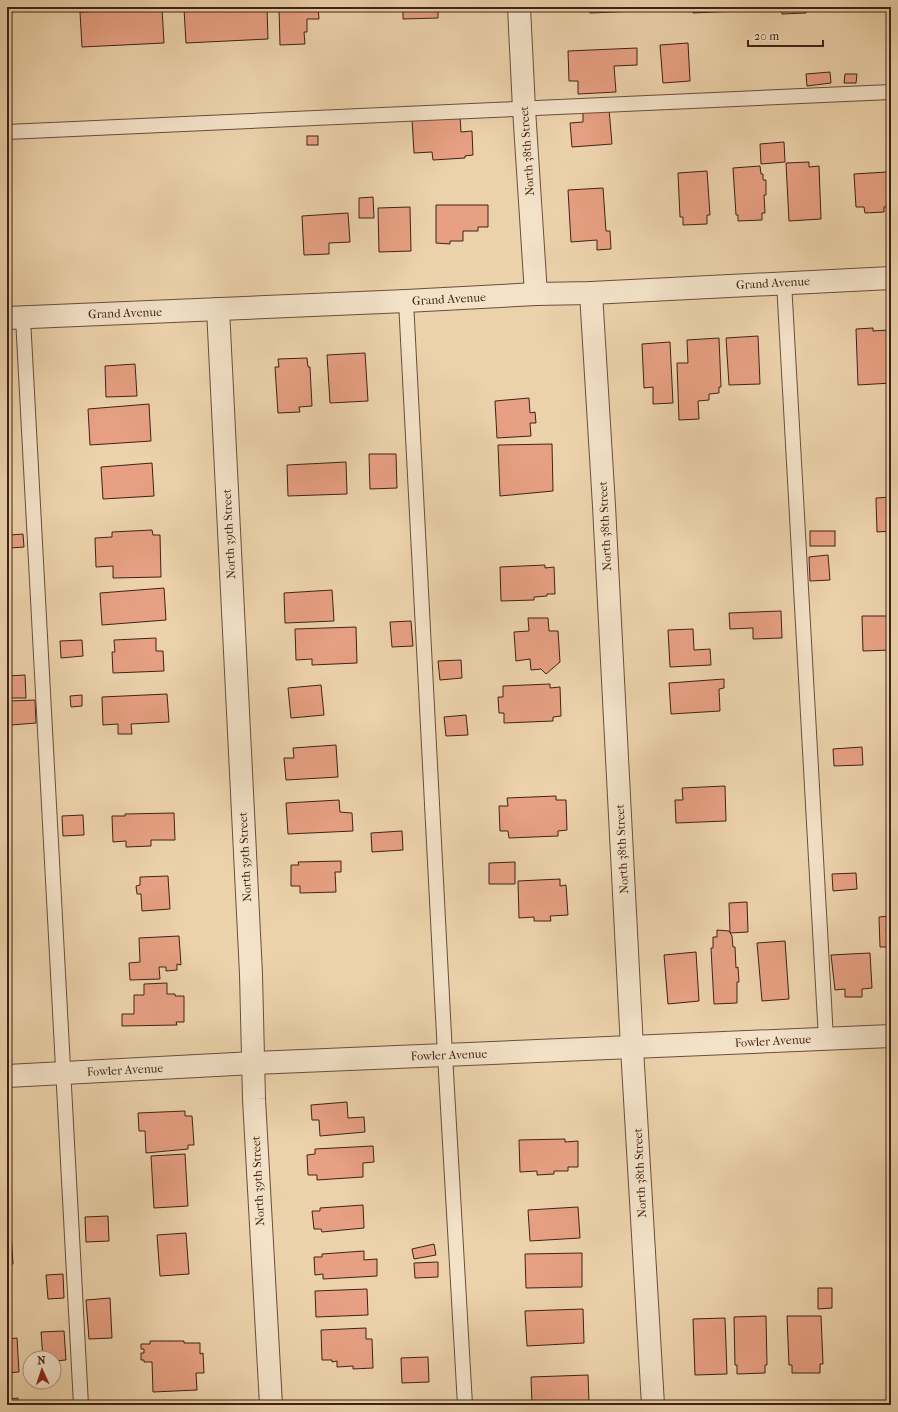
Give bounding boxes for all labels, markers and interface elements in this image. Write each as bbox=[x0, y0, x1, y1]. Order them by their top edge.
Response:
scale bar bbox=[748, 22, 823, 48]
text: 20 m bbox=[754, 29, 779, 43]
street label: North 38th Street bbox=[517, 105, 537, 196]
street label: Grand Avenue bbox=[736, 274, 810, 292]
street label: Grand Avenue bbox=[412, 290, 486, 308]
street label: Grand Avenue bbox=[88, 305, 162, 321]
street label: North 38th Street bbox=[596, 480, 614, 571]
street label: North 39th Street bbox=[220, 488, 238, 579]
street label: North 38th Street bbox=[613, 803, 631, 894]
street label: North 39th Street bbox=[236, 811, 254, 902]
street label: Fowler Avenue bbox=[734, 1032, 812, 1050]
street label: Fowler Avenue bbox=[410, 1047, 488, 1063]
street label: Fowler Avenue bbox=[86, 1061, 164, 1079]
street label: North 38th Street bbox=[631, 1127, 649, 1218]
street label: North 39th Street bbox=[249, 1135, 267, 1226]
north arrow bbox=[22, 1350, 62, 1390]
text: N bbox=[37, 1354, 47, 1367]

